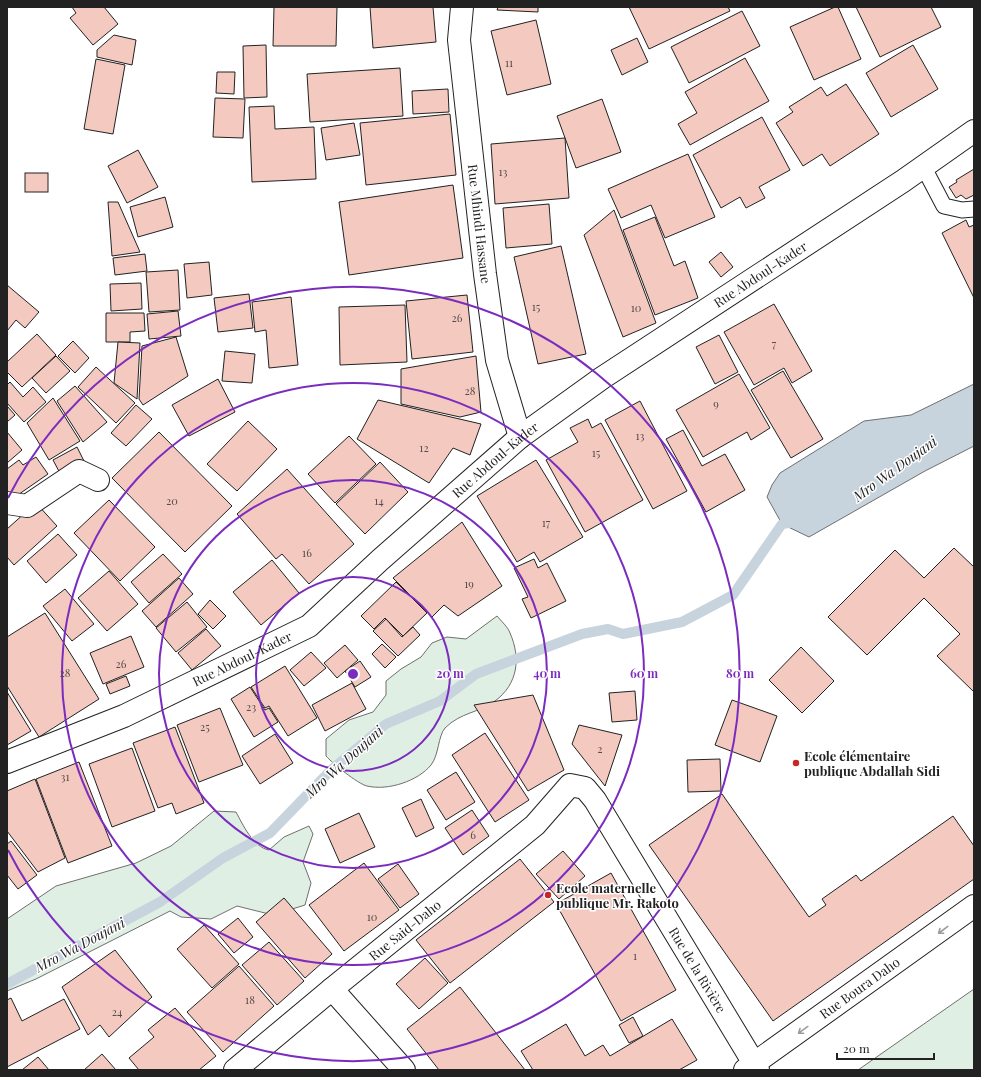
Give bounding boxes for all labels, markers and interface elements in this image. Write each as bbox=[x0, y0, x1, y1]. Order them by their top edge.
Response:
house number: 11 bbox=[505, 55, 513, 70]
street label: Rue Mhindi Hassane bbox=[465, 163, 495, 285]
house number: 13 bbox=[499, 164, 507, 179]
street label: Rue Abdoul-Kader bbox=[710, 237, 810, 311]
house number: 15 bbox=[532, 299, 541, 314]
house number: 10 bbox=[631, 300, 642, 315]
house number: 26 bbox=[452, 310, 463, 325]
house number: 7 bbox=[772, 336, 777, 351]
house number: 28 bbox=[465, 383, 476, 398]
house number: 9 bbox=[713, 396, 719, 411]
street label: Rue Abdoul-Kader bbox=[448, 418, 541, 501]
house number: 13 bbox=[636, 428, 644, 443]
water label: Mro Wa Doujani bbox=[848, 431, 941, 506]
house number: 12 bbox=[419, 440, 429, 455]
house number: 15 bbox=[592, 445, 601, 460]
house number: 20 bbox=[166, 493, 178, 508]
house number: 14 bbox=[374, 493, 384, 508]
house number: 17 bbox=[542, 515, 551, 530]
house number: 16 bbox=[302, 545, 312, 560]
house number: 19 bbox=[464, 576, 474, 591]
street label: Rue Abdoul-Kader bbox=[189, 627, 294, 689]
house number: 26 bbox=[116, 656, 127, 671]
house number: 28 bbox=[60, 665, 71, 680]
text: 20 m bbox=[436, 665, 464, 681]
text: 40 m bbox=[533, 665, 561, 681]
text: 60 m bbox=[630, 665, 658, 681]
text: 80 m bbox=[726, 665, 754, 681]
centre of rings bbox=[346, 667, 360, 681]
house number: 23 bbox=[246, 699, 256, 714]
house number: 25 bbox=[200, 719, 210, 734]
water label: Mro Wa Doujani bbox=[300, 721, 388, 803]
house number: 2 bbox=[597, 741, 603, 756]
place label: Ecole élémentaire publique Abdallah Sidi bbox=[804, 747, 940, 779]
marker: Ecole élémentaire publique Abdallah Sidi bbox=[791, 758, 801, 768]
house number: 31 bbox=[60, 769, 70, 784]
house number: 6 bbox=[470, 827, 476, 842]
place label: Ecole maternelle publique Mr. Rakoto bbox=[556, 879, 679, 911]
marker: Ecole maternelle publique Mr. Rakoto bbox=[543, 890, 553, 900]
street label: Rue Said-Daho bbox=[365, 896, 444, 964]
house number: 10 bbox=[367, 909, 378, 924]
water label: Mro Wa Doujani bbox=[31, 912, 129, 977]
street label: Rue de la Rivière bbox=[666, 924, 731, 1016]
one-way arrow bbox=[937, 925, 948, 934]
house number: 1 bbox=[633, 948, 637, 963]
street label: Rue Boura Daho bbox=[816, 953, 903, 1022]
house number: 18 bbox=[245, 992, 255, 1007]
house number: 24 bbox=[112, 1004, 123, 1019]
one-way arrow bbox=[798, 1026, 809, 1034]
scale bar bbox=[837, 1035, 934, 1061]
text: 20 m bbox=[843, 1040, 870, 1056]

